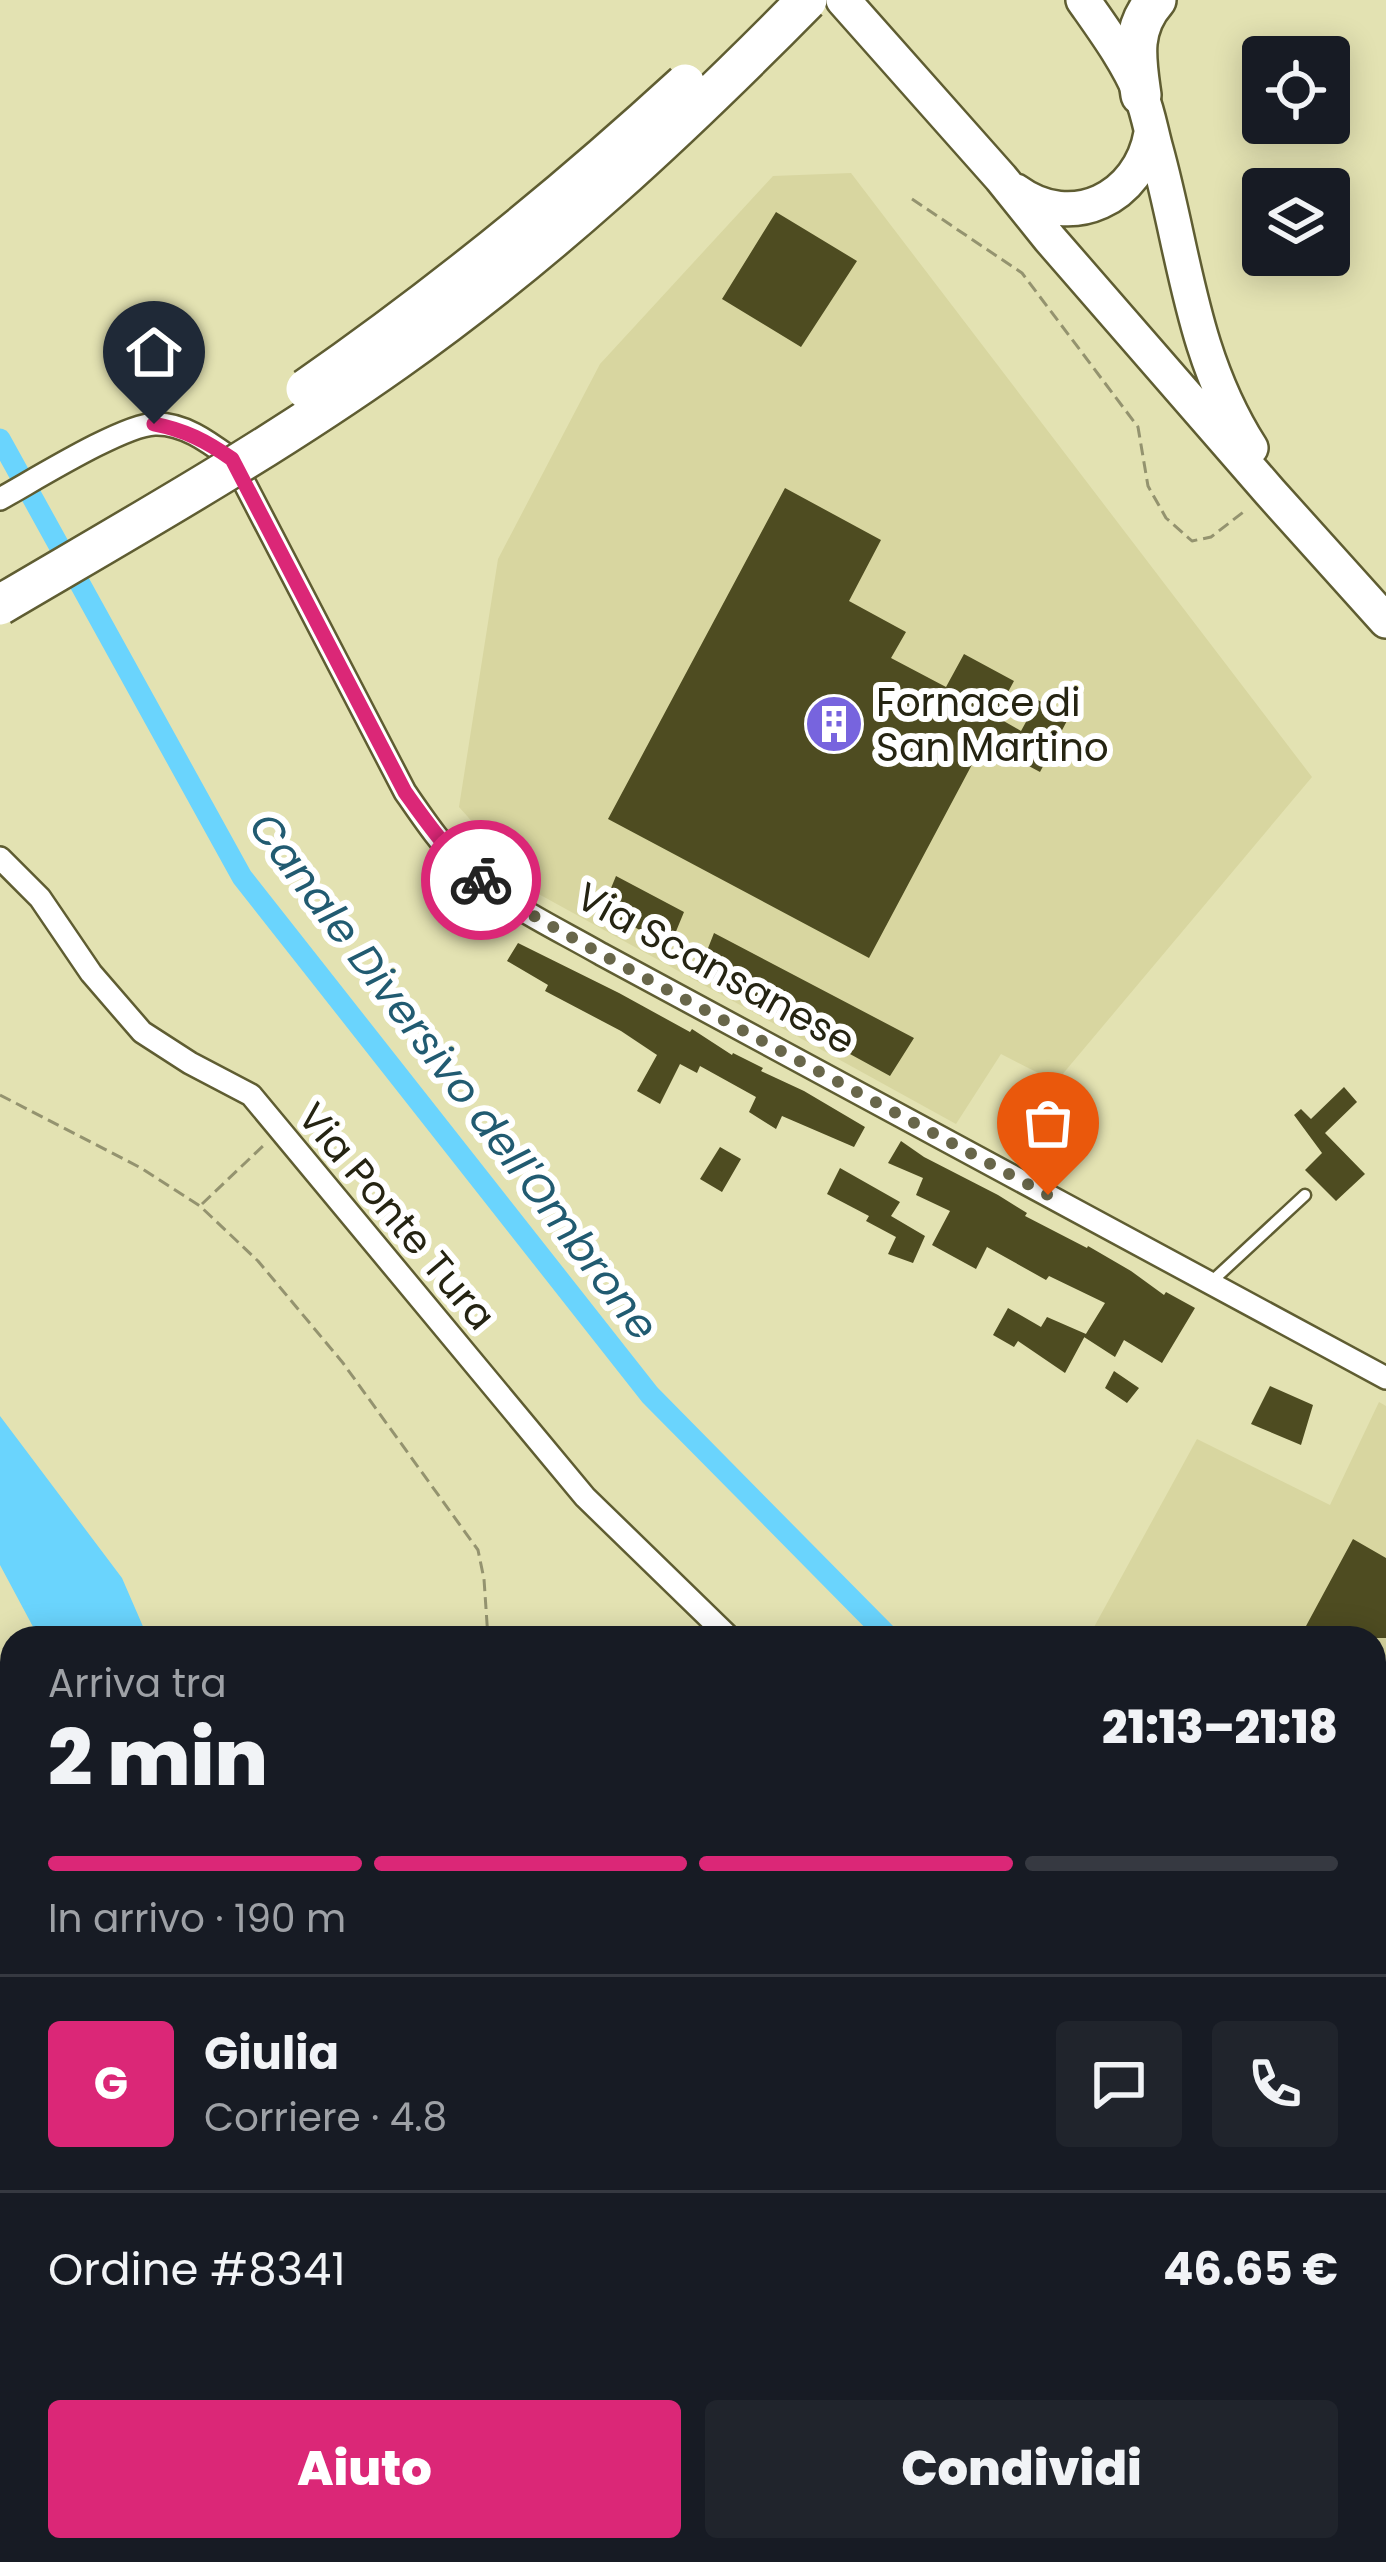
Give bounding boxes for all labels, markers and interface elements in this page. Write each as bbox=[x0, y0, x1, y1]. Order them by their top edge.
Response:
map controls bbox=[1242, 36, 1350, 276]
button: locate bbox=[1242, 36, 1350, 144]
button: layers bbox=[1242, 168, 1350, 276]
pin bbox=[103, 301, 205, 424]
icon: home bbox=[121, 319, 187, 385]
place label: Fornace di San Martino bbox=[876, 675, 1109, 775]
building icon: Fornace di San Martino bbox=[803, 693, 865, 755]
water label: Canale Diversivo dell'Ombrone bbox=[235, 800, 672, 1353]
courier bbox=[421, 820, 541, 940]
icon: bike bbox=[448, 847, 514, 913]
street label: Via Scansanese bbox=[566, 869, 865, 1068]
pin bbox=[997, 1072, 1099, 1195]
icon: bag bbox=[1015, 1090, 1081, 1156]
street label: Via Ponte Tura bbox=[285, 1091, 508, 1342]
text: Arriva tra bbox=[48, 1656, 227, 1711]
text: 21:13–21:18 bbox=[1102, 1696, 1338, 1759]
text: 2 min bbox=[48, 1703, 268, 1812]
text: In arrivo · 190 m bbox=[48, 1891, 346, 1946]
button: chat bbox=[1056, 2021, 1182, 2147]
button: phone bbox=[1212, 2021, 1338, 2147]
text: Giulia bbox=[204, 2022, 339, 2085]
text: G bbox=[94, 2052, 128, 2115]
text: Corriere · 4.8 bbox=[204, 2090, 447, 2145]
text: Ordine #8341 bbox=[48, 2238, 346, 2301]
text: 46.65 € bbox=[1163, 2238, 1338, 2301]
button: Aiuto bbox=[48, 2400, 681, 2538]
button: Condividi bbox=[705, 2400, 1338, 2538]

